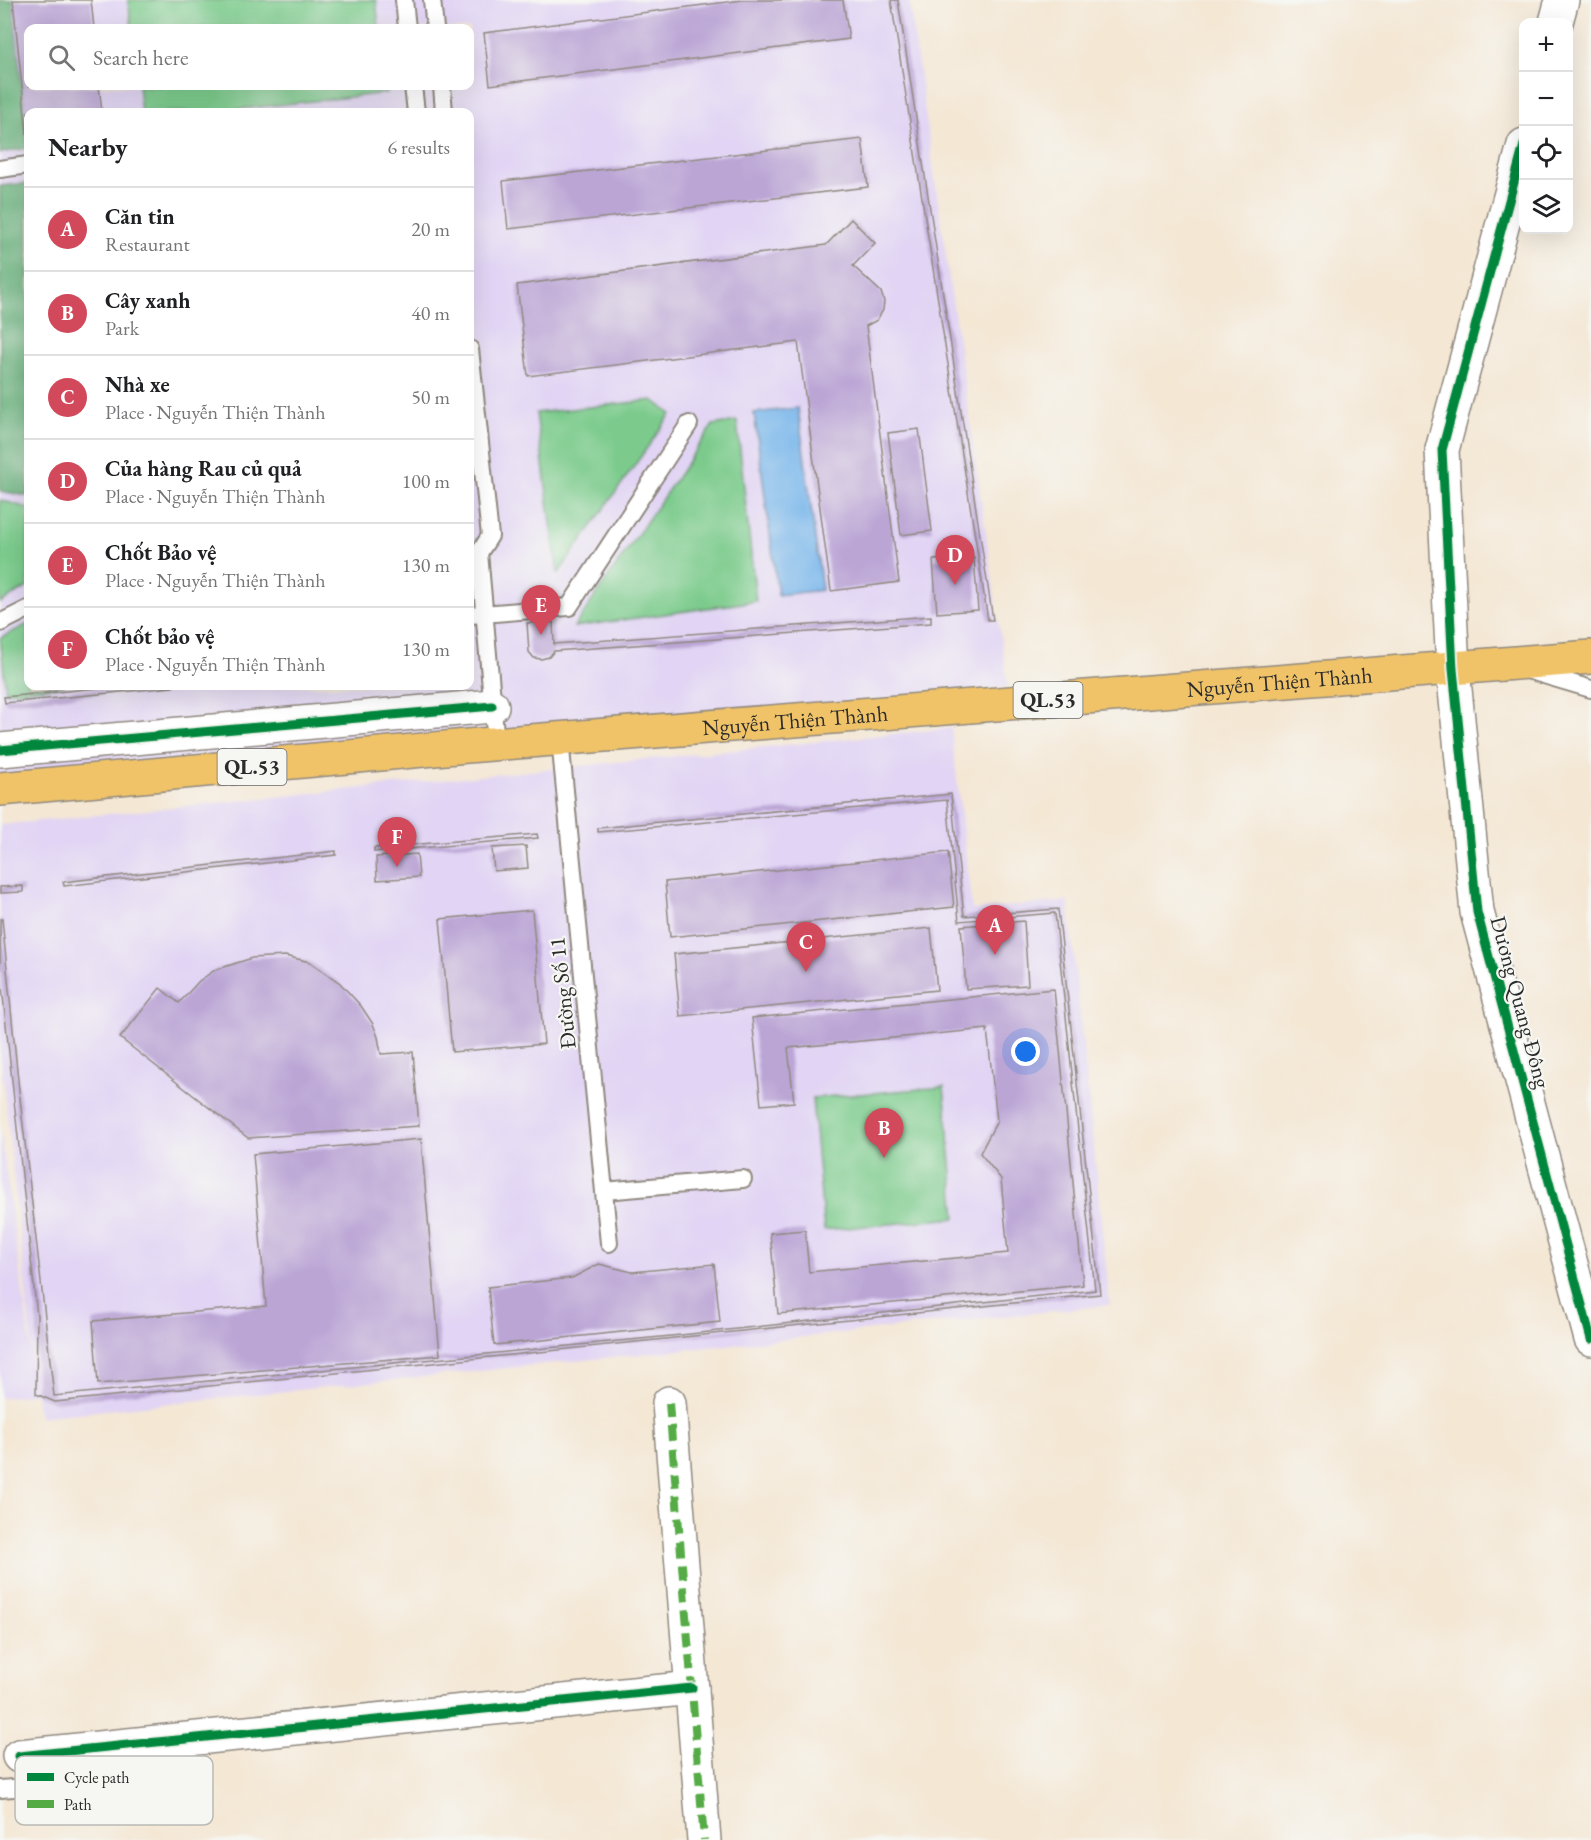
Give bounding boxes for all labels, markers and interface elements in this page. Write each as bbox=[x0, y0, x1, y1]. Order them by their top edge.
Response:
map controls bbox=[1519, 18, 1573, 234]
button: + bbox=[1519, 18, 1573, 72]
search box bbox=[24, 24, 474, 90]
icon: search bbox=[45, 41, 78, 74]
text: Search here bbox=[93, 43, 188, 72]
button: − bbox=[1519, 72, 1573, 126]
button: locate bbox=[1519, 126, 1573, 180]
text: Nearby bbox=[48, 130, 128, 164]
text: 6 results bbox=[387, 134, 450, 160]
button: layers bbox=[1519, 180, 1573, 234]
text: Căn tin bbox=[105, 202, 175, 231]
text: A bbox=[60, 216, 75, 242]
text: 20 m bbox=[411, 216, 450, 242]
text: Restaurant bbox=[105, 231, 190, 257]
text: Cây xanh bbox=[105, 286, 191, 315]
text: B bbox=[61, 300, 74, 326]
text: 40 m bbox=[411, 300, 450, 326]
text: Park bbox=[105, 315, 139, 341]
text: Nhà xe bbox=[105, 370, 170, 399]
text: C bbox=[60, 384, 75, 410]
text: 50 m bbox=[411, 384, 450, 410]
text: Place · Nguyễn Thiện Thành bbox=[105, 399, 326, 425]
text: Của hàng Rau củ quả bbox=[105, 454, 302, 483]
text: D bbox=[60, 468, 75, 494]
text: 100 m bbox=[402, 468, 450, 494]
text: Place · Nguyễn Thiện Thành bbox=[105, 483, 326, 509]
pin: D bbox=[936, 536, 974, 585]
text: Chốt Bảo vệ bbox=[105, 538, 216, 567]
text: E bbox=[62, 552, 73, 578]
text: 130 m bbox=[402, 552, 450, 578]
text: Place · Nguyễn Thiện Thành bbox=[105, 567, 326, 593]
pin: E bbox=[522, 586, 560, 635]
text: Chốt bảo vệ bbox=[105, 622, 214, 651]
text: F bbox=[62, 636, 73, 662]
text: 130 m bbox=[402, 636, 450, 662]
text: Place · Nguyễn Thiện Thành bbox=[105, 651, 326, 677]
street label: Nguyễn Thiện Thành bbox=[1186, 660, 1374, 704]
road number: QL.53 bbox=[1014, 682, 1082, 718]
street label: Nguyễn Thiện Thành bbox=[701, 699, 889, 742]
road number: QL.53 bbox=[218, 749, 286, 785]
pin: F bbox=[378, 818, 416, 867]
pin: A bbox=[976, 906, 1014, 955]
street label: Dương Quang Đông bbox=[1484, 913, 1558, 1092]
pin: C bbox=[786, 922, 826, 972]
street label: Đường Số 11 bbox=[542, 936, 583, 1050]
your location bbox=[1011, 1037, 1040, 1066]
pin: B bbox=[864, 1108, 904, 1158]
legend bbox=[15, 1756, 213, 1825]
text: Cycle path bbox=[64, 1767, 129, 1788]
text: Path bbox=[64, 1794, 92, 1815]

